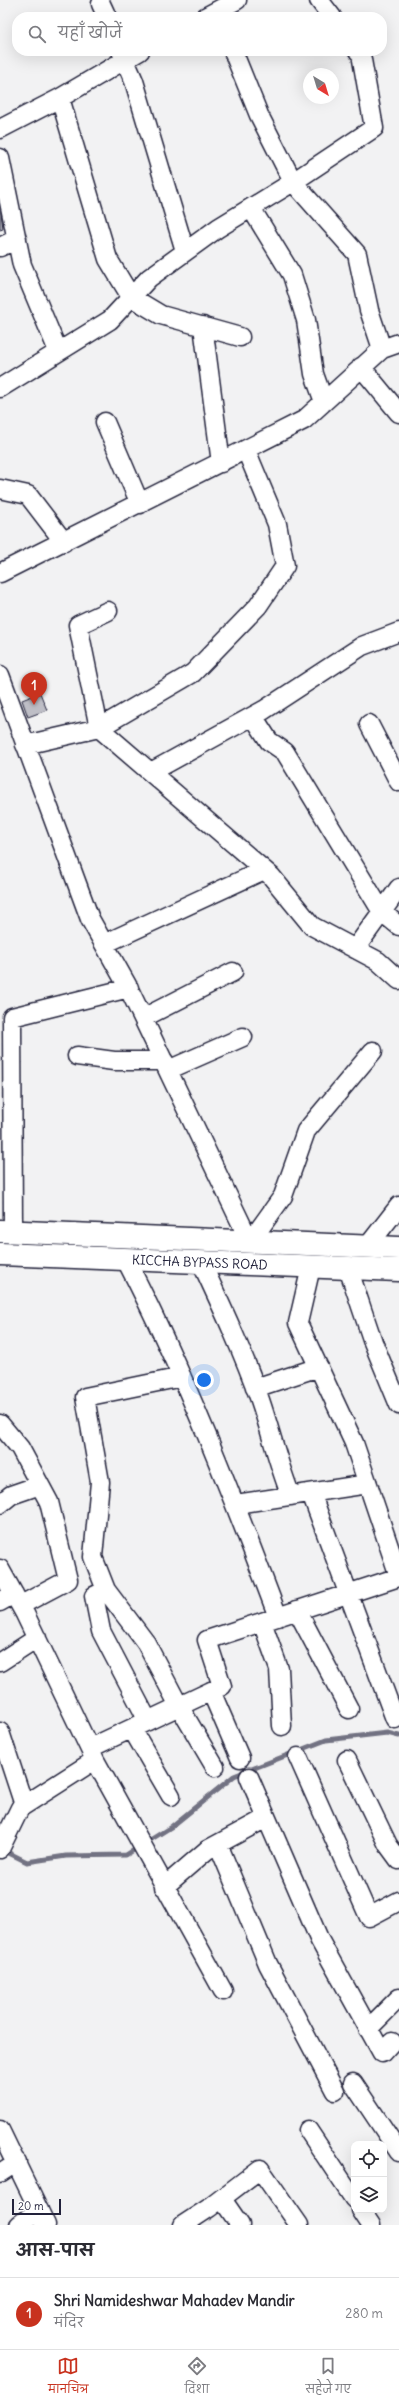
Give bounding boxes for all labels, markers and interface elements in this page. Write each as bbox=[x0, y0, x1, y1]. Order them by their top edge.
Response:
search box bbox=[12, 12, 387, 56]
icon: search bbox=[26, 23, 48, 45]
text: यहाँ खोजें bbox=[58, 23, 122, 42]
north arrow bbox=[303, 68, 339, 104]
pin: 1 bbox=[21, 672, 47, 705]
street label: KICCHA BYPASS ROAD bbox=[132, 1251, 268, 1273]
your location bbox=[194, 1370, 214, 1390]
map controls bbox=[351, 2141, 387, 2213]
button: locate bbox=[351, 2141, 387, 2177]
button: layers bbox=[351, 2177, 387, 2213]
scale bar bbox=[12, 2197, 61, 2216]
text: 20 m bbox=[18, 2199, 44, 2213]
text: आस-पास bbox=[16, 2239, 94, 2261]
text: Shri Namideshwar Mahadev Mandir bbox=[54, 2291, 295, 2310]
text: 1 bbox=[26, 2305, 32, 2322]
text: 280 m bbox=[345, 2305, 383, 2322]
text: मंदिर bbox=[54, 2314, 84, 2331]
tab: मानचित्र bbox=[48, 2355, 88, 2401]
tab: दिशा bbox=[184, 2355, 209, 2401]
tab: सहेजे गए bbox=[305, 2355, 351, 2401]

